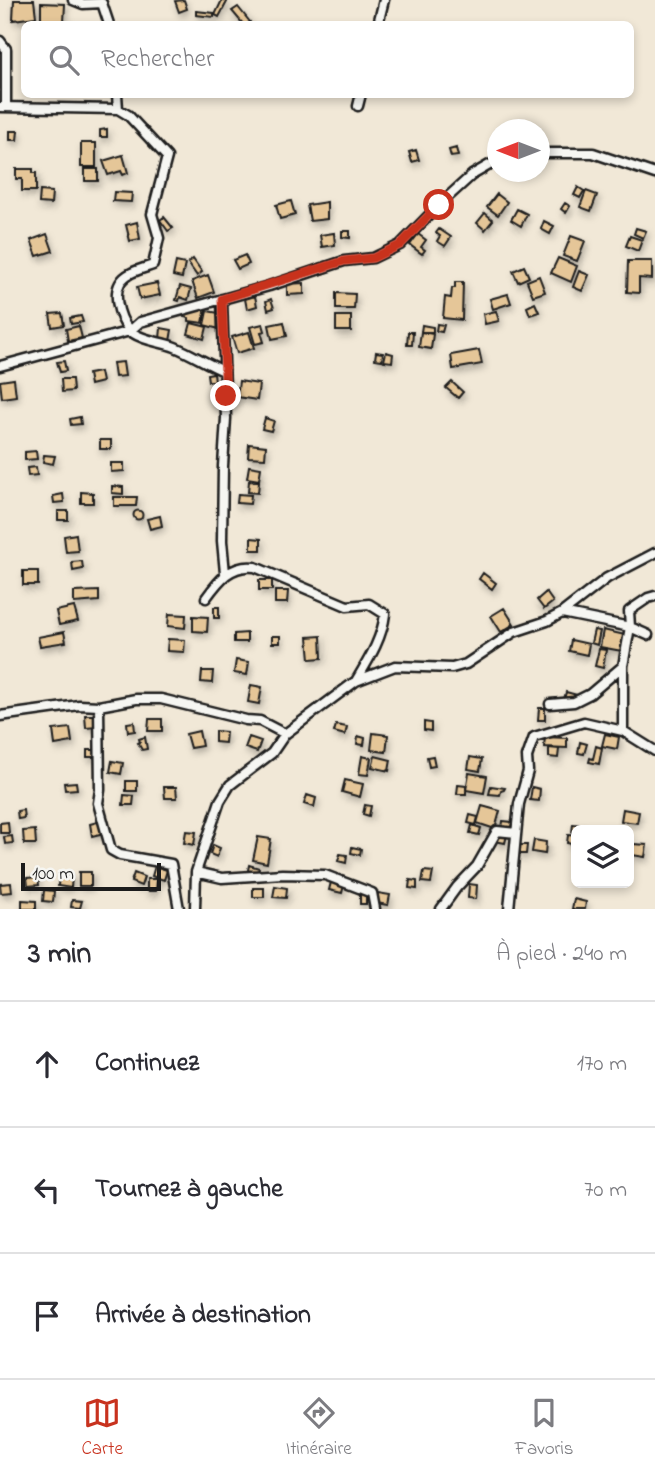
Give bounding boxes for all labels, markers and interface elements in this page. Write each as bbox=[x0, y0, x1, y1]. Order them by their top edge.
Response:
search box bbox=[21, 21, 634, 98]
icon: search bbox=[45, 41, 83, 79]
text: Rechercher bbox=[101, 41, 214, 79]
north arrow bbox=[487, 119, 550, 182]
route start bbox=[423, 189, 454, 220]
route end bbox=[210, 380, 241, 411]
map controls bbox=[571, 825, 634, 888]
button: layers bbox=[571, 825, 634, 888]
scale bar bbox=[21, 860, 161, 892]
text: 100 m bbox=[32, 861, 74, 888]
text: 3 min bbox=[28, 933, 91, 977]
text: À pied · 240 m bbox=[496, 938, 627, 971]
icon: ahead bbox=[28, 1045, 66, 1083]
text: Continuez bbox=[95, 1045, 199, 1083]
text: 170 m bbox=[577, 1048, 627, 1081]
icon: left bbox=[28, 1171, 66, 1209]
text: Tournez à gauche bbox=[95, 1171, 283, 1209]
text: 70 m bbox=[584, 1174, 627, 1207]
icon: arrive bbox=[28, 1297, 66, 1335]
text: Arrivée à destination bbox=[95, 1297, 311, 1335]
tab: Carte bbox=[81, 1394, 123, 1463]
tab: Itinéraire bbox=[286, 1394, 352, 1463]
tab: Favoris bbox=[515, 1394, 574, 1463]

